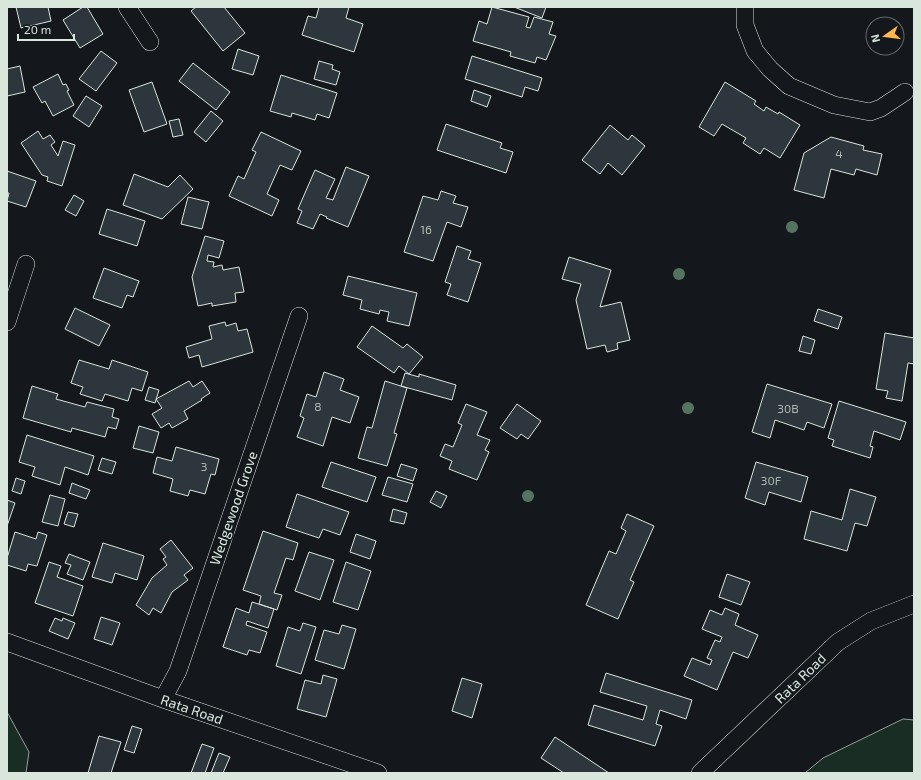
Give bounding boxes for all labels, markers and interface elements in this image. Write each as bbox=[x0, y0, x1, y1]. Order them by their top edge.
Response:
scale bar bbox=[18, 16, 74, 42]
north arrow bbox=[865, 16, 905, 56]
text: 20 m bbox=[24, 22, 51, 36]
text: N bbox=[868, 33, 882, 44]
house number: 4 bbox=[835, 146, 843, 160]
house number: 16 bbox=[420, 222, 432, 236]
house number: 8 bbox=[314, 399, 322, 413]
house number: 30B bbox=[777, 401, 799, 415]
street label: Wedgewood Grove bbox=[206, 449, 260, 567]
house number: 3 bbox=[201, 459, 207, 473]
house number: 30F bbox=[761, 473, 782, 487]
street label: Rata Road bbox=[771, 649, 829, 707]
street label: Rata Road bbox=[159, 690, 225, 728]

